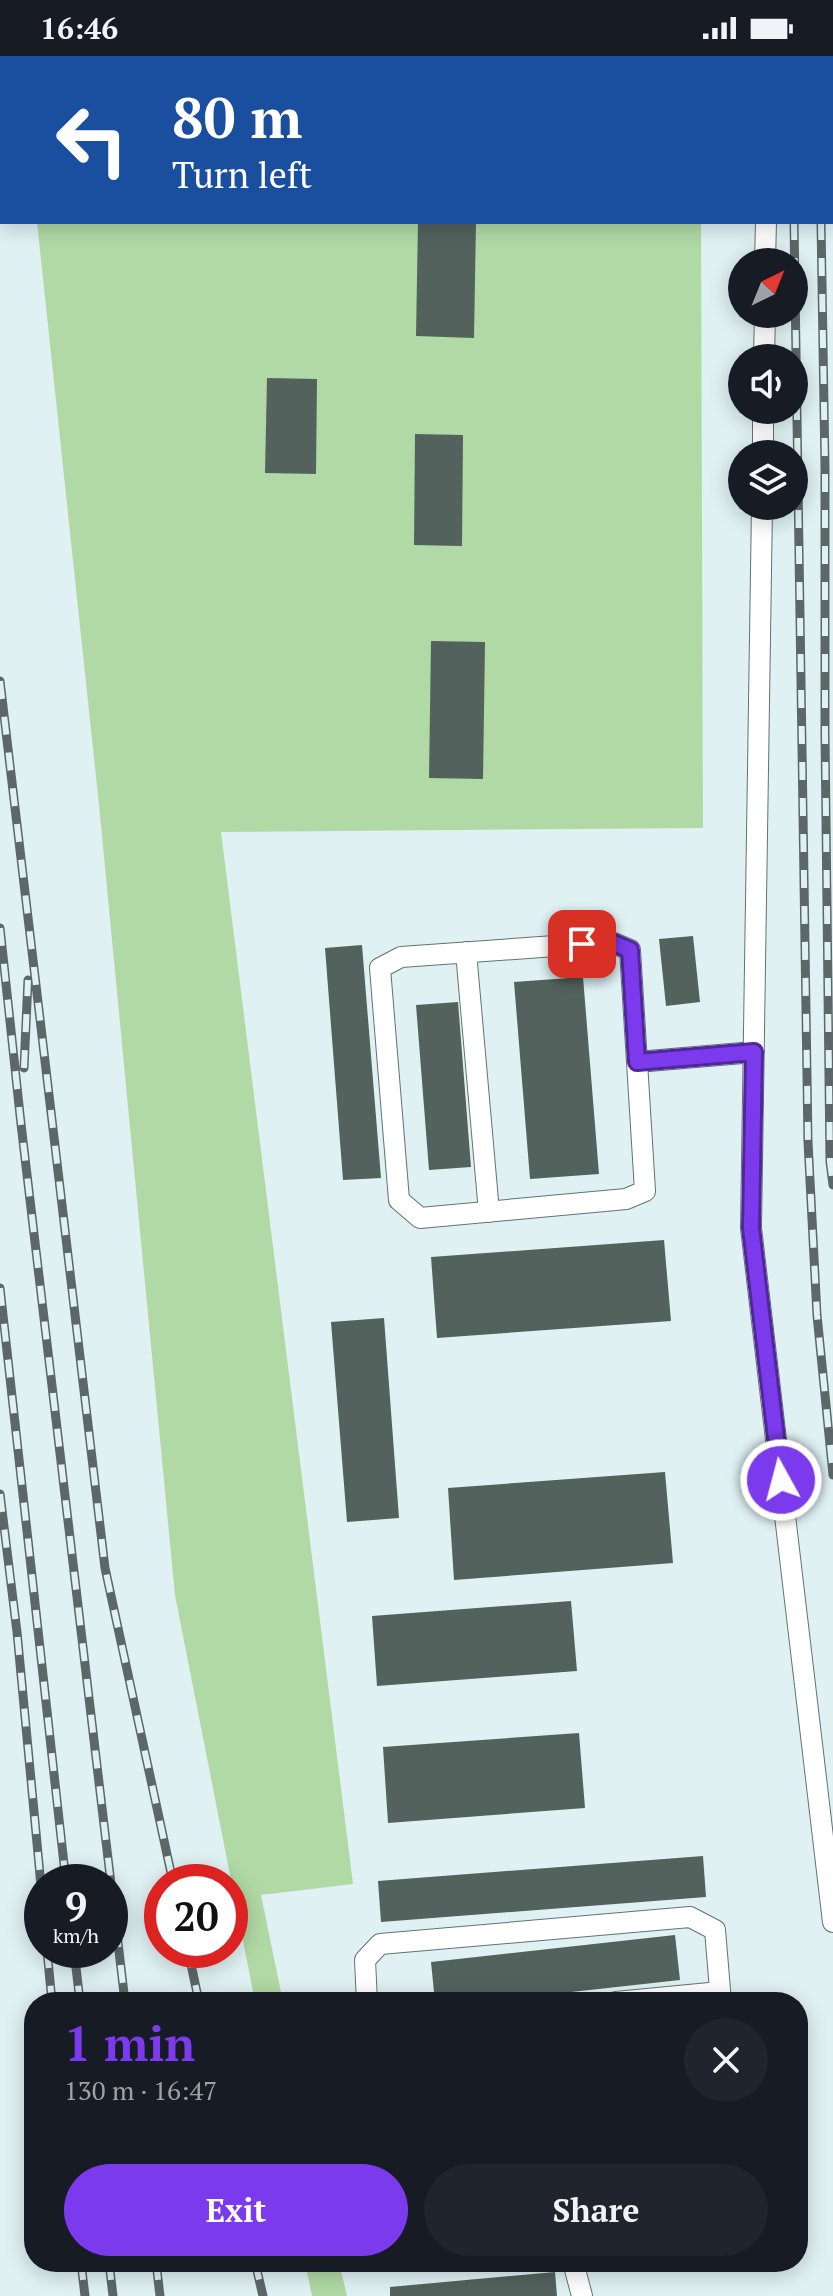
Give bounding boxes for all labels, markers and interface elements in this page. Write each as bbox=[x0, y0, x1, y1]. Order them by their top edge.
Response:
text: 16:46 bbox=[40, 8, 118, 48]
text: 80 m bbox=[172, 80, 302, 154]
icon: left bbox=[40, 88, 144, 192]
text: Turn left bbox=[172, 151, 312, 198]
north arrow bbox=[728, 248, 808, 328]
map controls bbox=[728, 248, 808, 520]
button: sound bbox=[728, 344, 808, 424]
button: layers bbox=[728, 440, 808, 520]
pin bbox=[548, 910, 616, 978]
icon: arrive bbox=[560, 922, 604, 966]
position arrow bbox=[739, 1438, 823, 1522]
speed limit sign: 20 bbox=[144, 1864, 248, 1968]
text: 9 bbox=[65, 1879, 87, 1932]
text: km/h bbox=[53, 1922, 99, 1949]
text: 1 min bbox=[64, 2011, 195, 2075]
button: close bbox=[684, 2018, 768, 2102]
text: 130 m · 16:47 bbox=[64, 2073, 217, 2107]
button: Exit bbox=[64, 2164, 408, 2256]
button: Share bbox=[424, 2164, 768, 2256]

